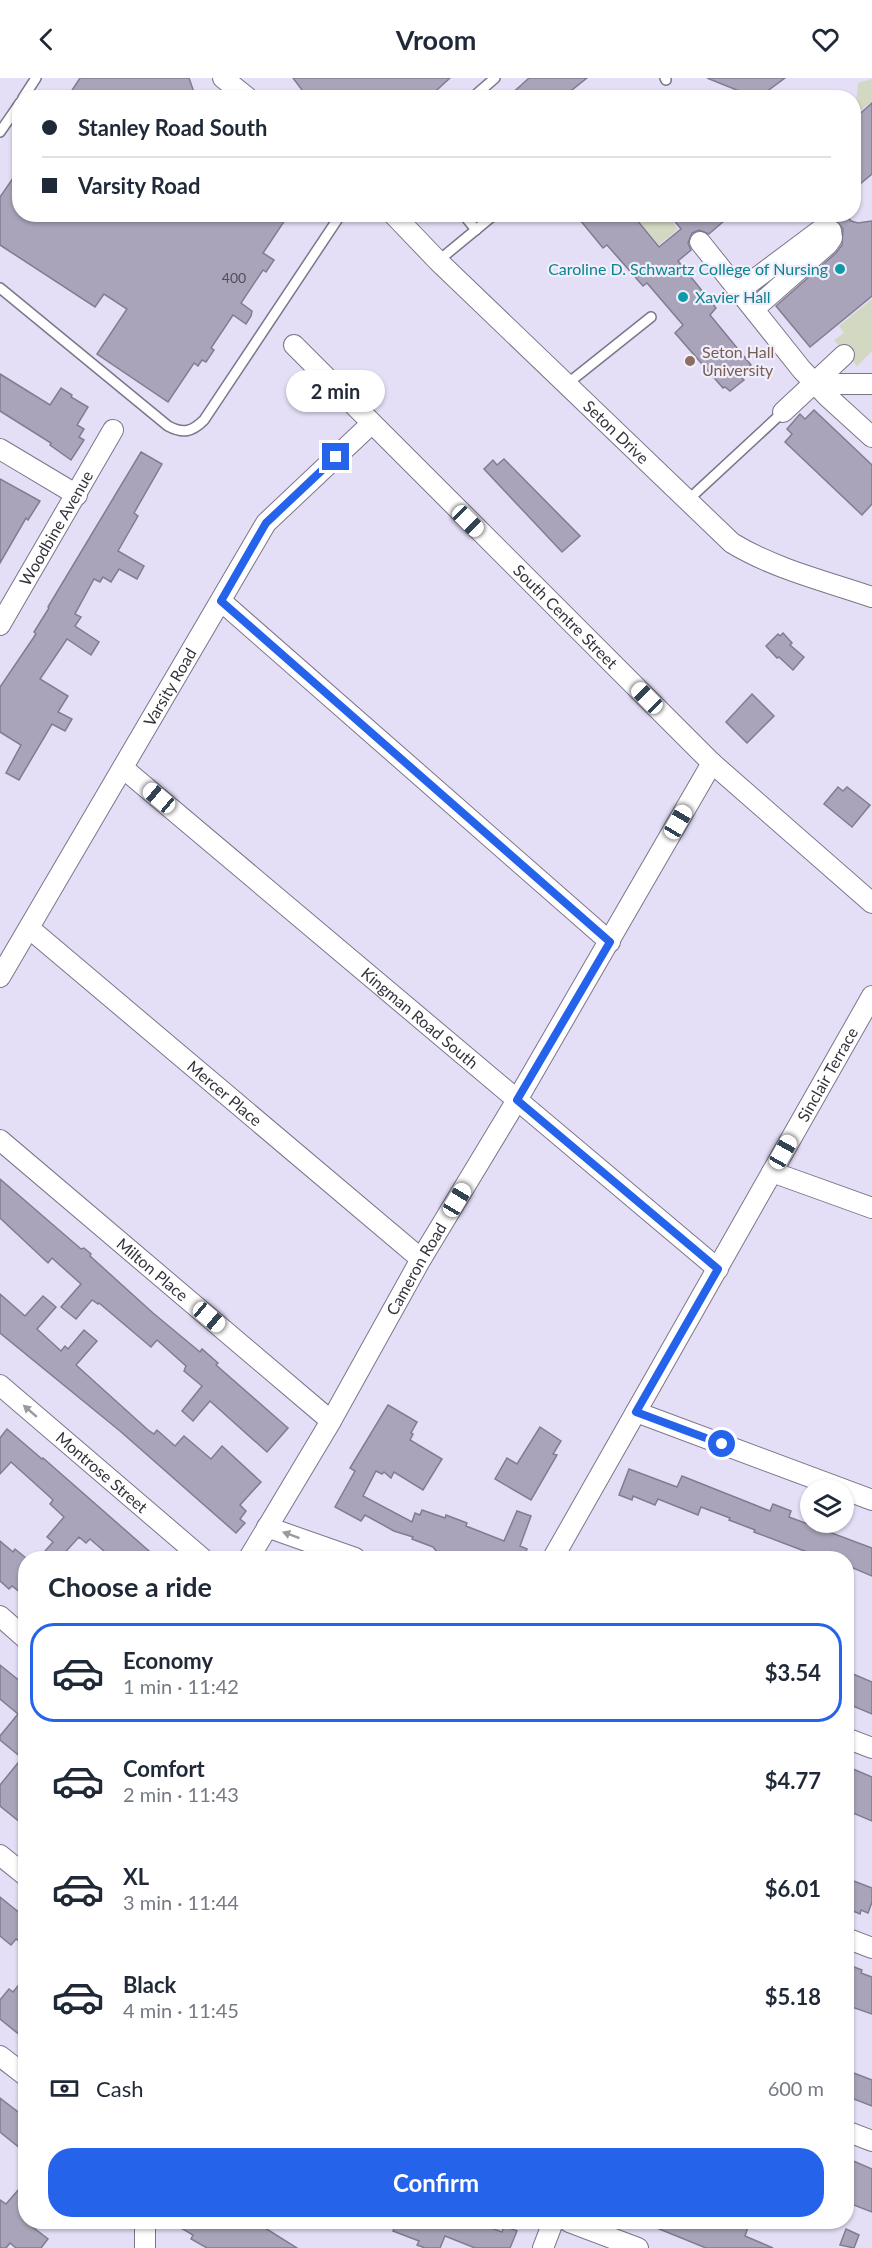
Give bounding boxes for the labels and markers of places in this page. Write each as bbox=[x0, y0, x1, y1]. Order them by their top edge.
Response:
place label: Caroline D. Schwartz College of Nursing bbox=[548, 259, 828, 278]
marker: Caroline D. Schwartz College of Nursing bbox=[833, 262, 847, 276]
place label: Xavier Hall bbox=[695, 287, 771, 306]
marker: Xavier Hall bbox=[676, 290, 690, 304]
place label: Seton Hall University bbox=[702, 342, 774, 379]
marker: Seton Hall University bbox=[683, 354, 697, 368]

